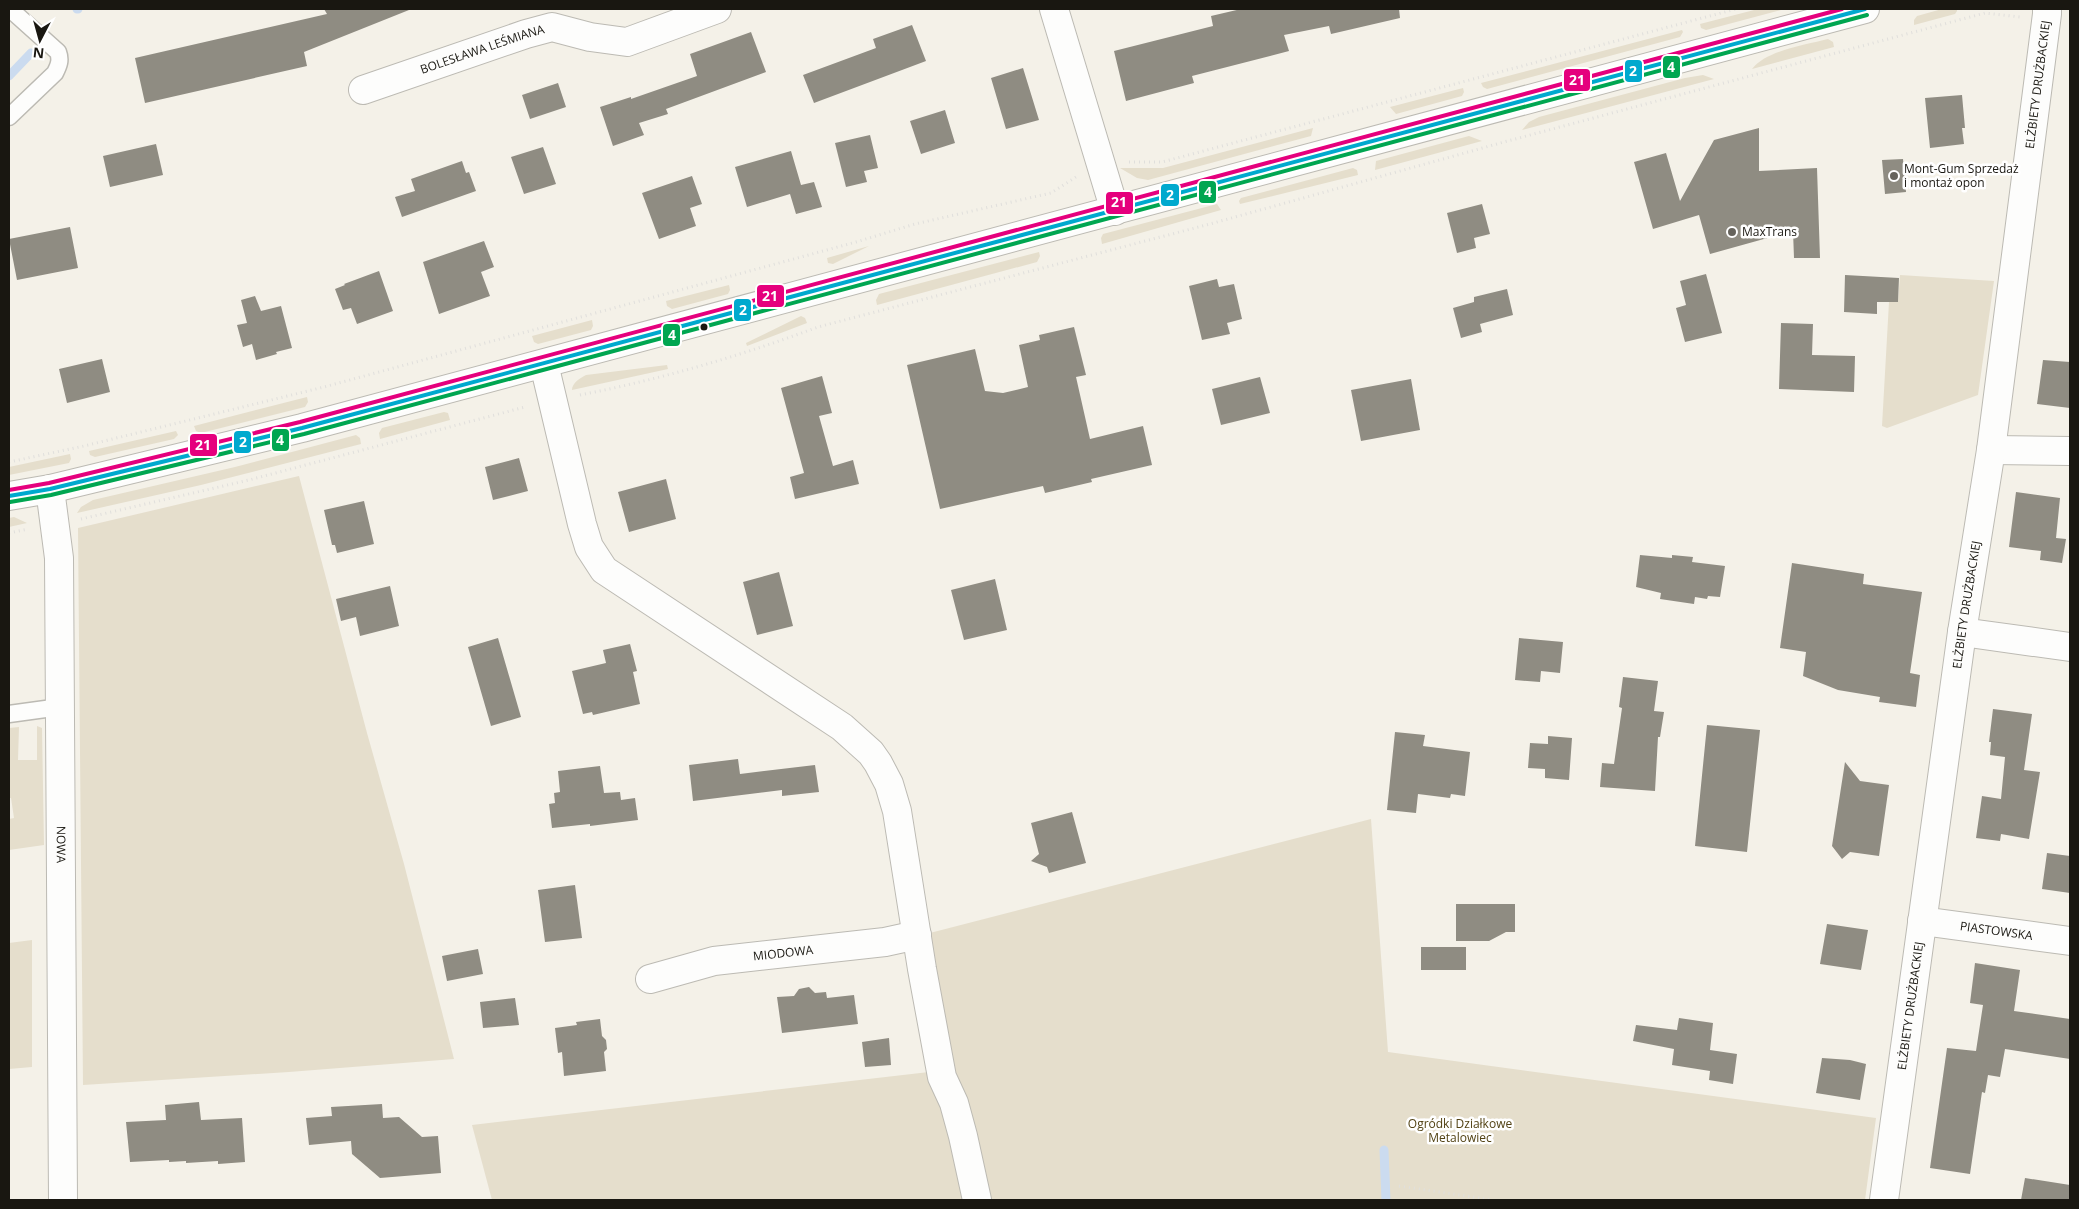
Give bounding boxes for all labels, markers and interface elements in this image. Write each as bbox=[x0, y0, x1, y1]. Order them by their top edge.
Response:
north arrow bbox=[15, 15, 65, 65]
street label: ELŻBIETY DRUŻBACKIEJ bbox=[2021, 19, 2054, 150]
street label: BOLESŁAWA LEŚMIANA bbox=[418, 20, 547, 78]
text: N bbox=[32, 43, 45, 63]
line badge: 4 bbox=[1662, 55, 1681, 79]
text: 4 bbox=[1667, 57, 1675, 76]
line badge: 2 bbox=[1624, 59, 1643, 83]
text: 2 bbox=[1629, 61, 1637, 80]
line badge: 21 bbox=[1563, 68, 1591, 92]
text: 21 bbox=[1569, 70, 1585, 89]
place label: Mont-Gum Sprzedaż i montaż opon bbox=[1904, 160, 2019, 191]
marker: Mont-Gum Sprzedaż i montaż opon bbox=[1888, 170, 1900, 182]
line badge: 4 bbox=[1198, 180, 1217, 204]
text: 4 bbox=[1204, 182, 1212, 201]
line badge: 2 bbox=[1160, 183, 1180, 207]
text: 2 bbox=[1166, 185, 1174, 204]
line badge: 21 bbox=[1105, 191, 1134, 215]
text: 21 bbox=[1111, 192, 1127, 211]
place label: MaxTrans bbox=[1742, 223, 1797, 240]
marker: MaxTrans bbox=[1726, 226, 1738, 238]
line badge: 21 bbox=[756, 284, 785, 308]
text: 21 bbox=[762, 286, 778, 305]
line badge: 2 bbox=[733, 298, 752, 322]
text: 2 bbox=[739, 300, 747, 319]
unlabelled marker bbox=[699, 322, 709, 332]
line badge: 4 bbox=[662, 323, 681, 347]
text: 4 bbox=[668, 325, 676, 344]
line badge: 4 bbox=[271, 428, 290, 452]
line badge: 2 bbox=[233, 430, 252, 454]
text: 4 bbox=[276, 430, 284, 449]
text: 2 bbox=[239, 432, 247, 451]
line badge: 21 bbox=[189, 433, 218, 457]
text: 21 bbox=[195, 435, 211, 454]
street label: ELŻBIETY DRUŻBACKIEJ bbox=[1948, 539, 1984, 670]
street label: NOWA bbox=[53, 826, 70, 863]
street label: PIASTOWSKA bbox=[1959, 917, 2034, 944]
street label: MIODOWA bbox=[752, 941, 814, 965]
street label: ELŻBIETY DRUŻBACKIEJ bbox=[1893, 941, 1927, 1071]
park label: Ogródki Działkowe Metalowiec bbox=[1408, 1115, 1512, 1146]

